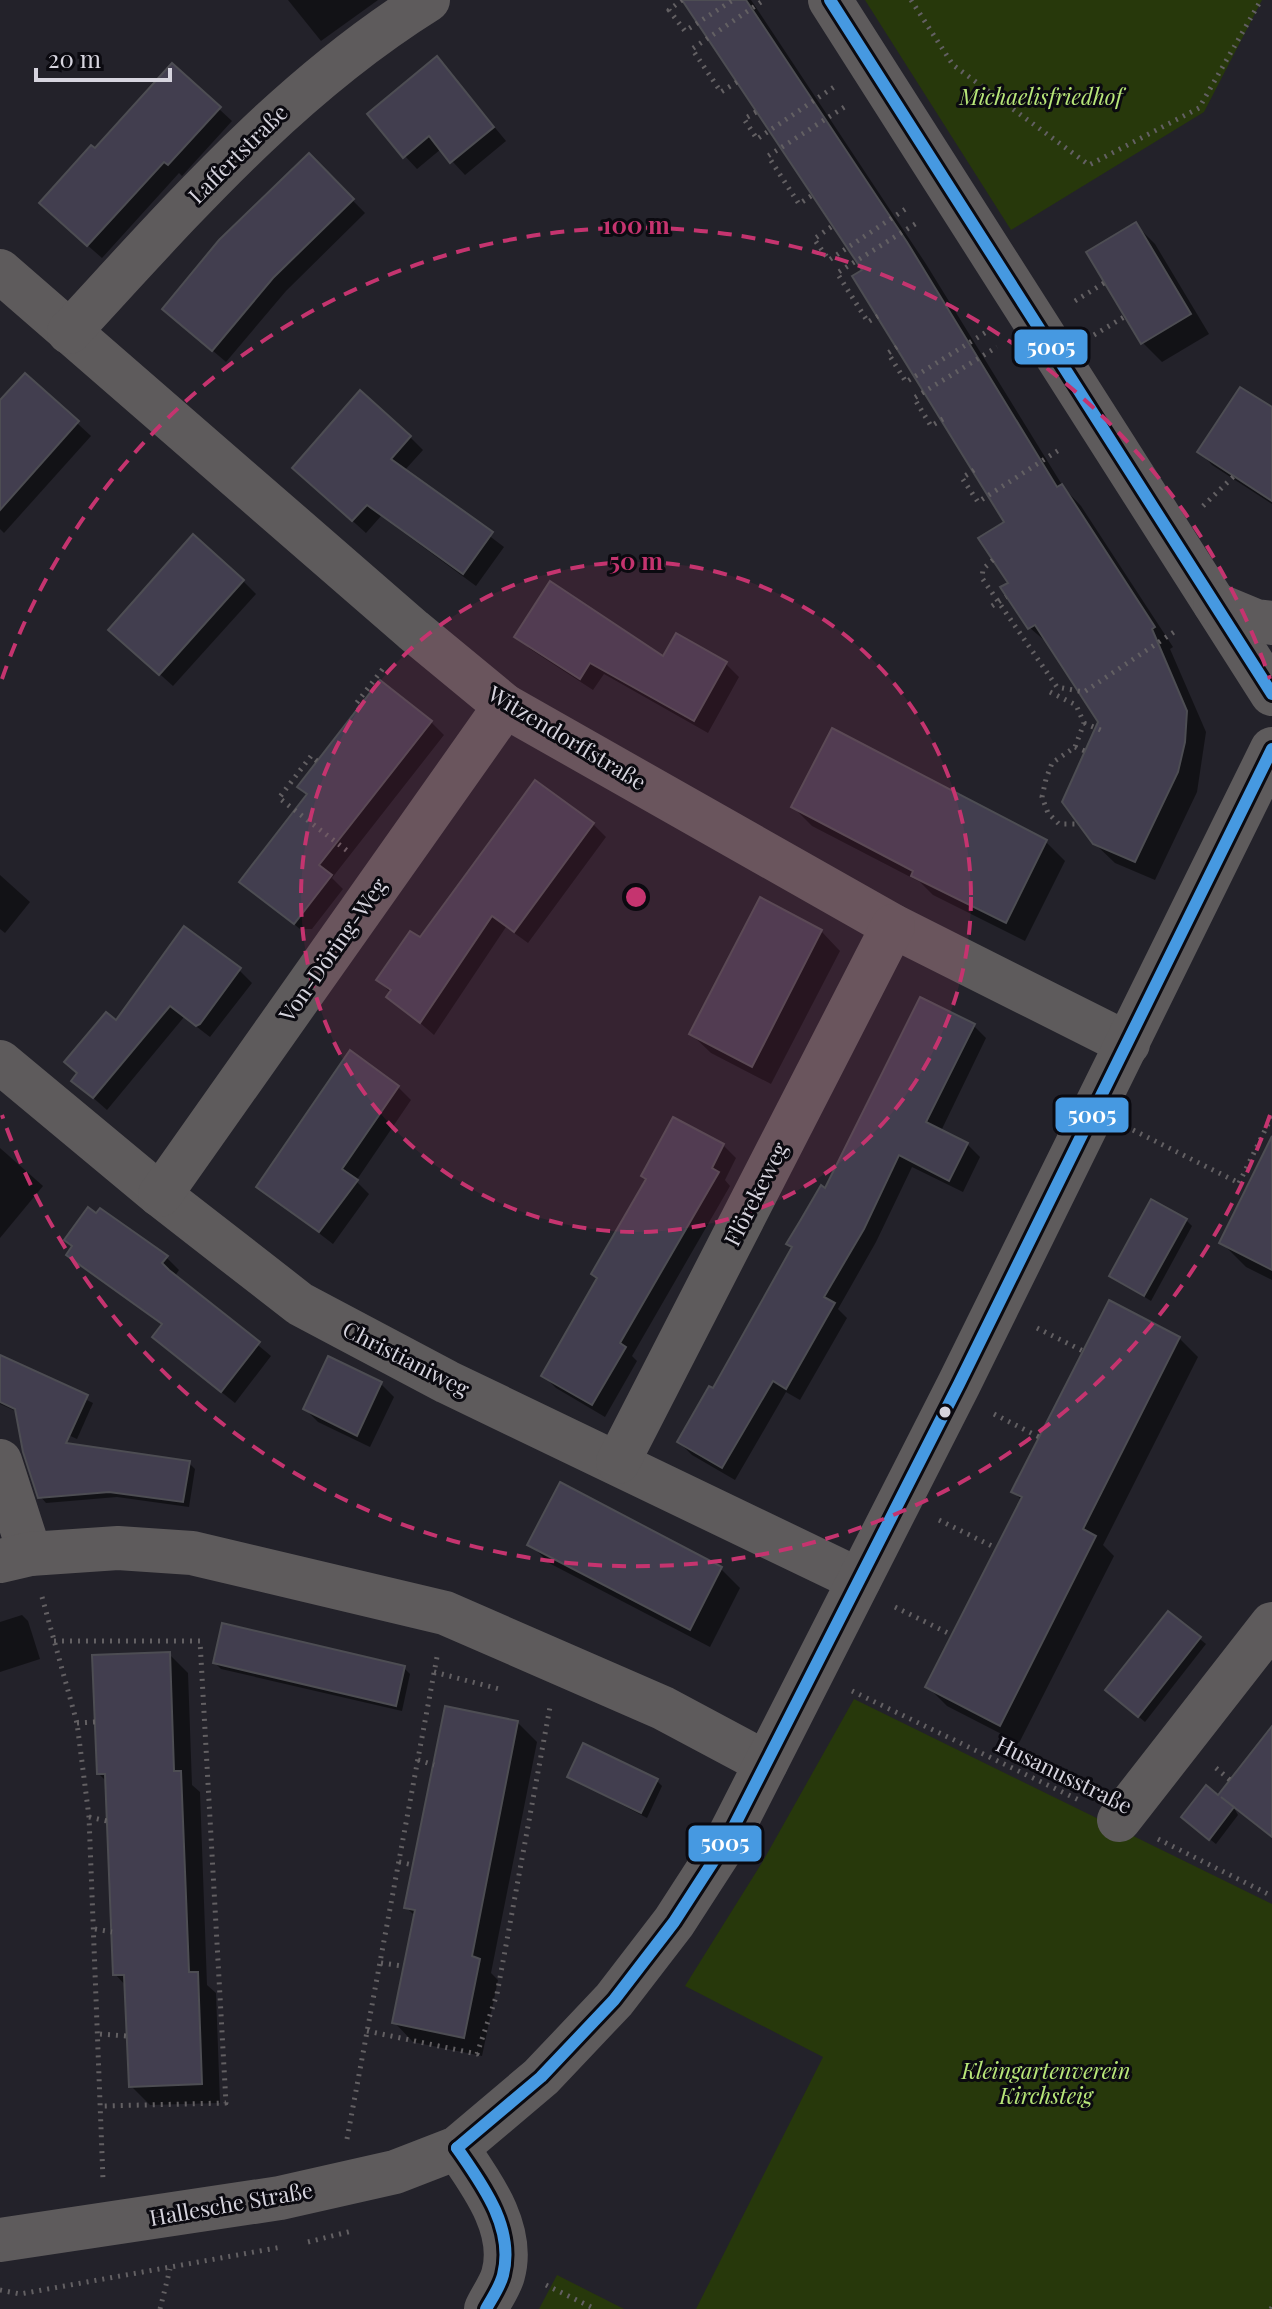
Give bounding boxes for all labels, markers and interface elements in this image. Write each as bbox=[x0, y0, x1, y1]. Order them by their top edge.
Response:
scale bar bbox=[36, 32, 170, 82]
text: 20 m bbox=[48, 42, 101, 74]
park label: Michaelisfriedhof bbox=[959, 81, 1126, 111]
street label: Laffertstraße bbox=[181, 97, 293, 209]
text: 100 m bbox=[602, 208, 670, 240]
line badge: 5005 bbox=[1013, 328, 1089, 366]
text: 5005 bbox=[1027, 331, 1075, 361]
text: 50 m bbox=[609, 544, 663, 576]
street label: Witzendorffstraße bbox=[482, 678, 652, 796]
street label: Von-Döring-Weg bbox=[271, 871, 393, 1028]
centre of rings bbox=[622, 883, 650, 911]
line badge: 5005 bbox=[1054, 1096, 1130, 1134]
text: 5005 bbox=[1068, 1099, 1116, 1129]
street label: Flörekeweg bbox=[716, 1136, 794, 1251]
street label: Christianiweg bbox=[338, 1313, 475, 1403]
unlabelled marker bbox=[937, 1404, 953, 1420]
street label: Husanusstraße bbox=[991, 1728, 1138, 1820]
line badge: 5005 bbox=[687, 1824, 763, 1863]
text: 5005 bbox=[701, 1827, 749, 1857]
park label: Kleingartenverein Kirchsteig bbox=[960, 2055, 1131, 2110]
street label: Hallesche Straße bbox=[147, 2174, 315, 2232]

